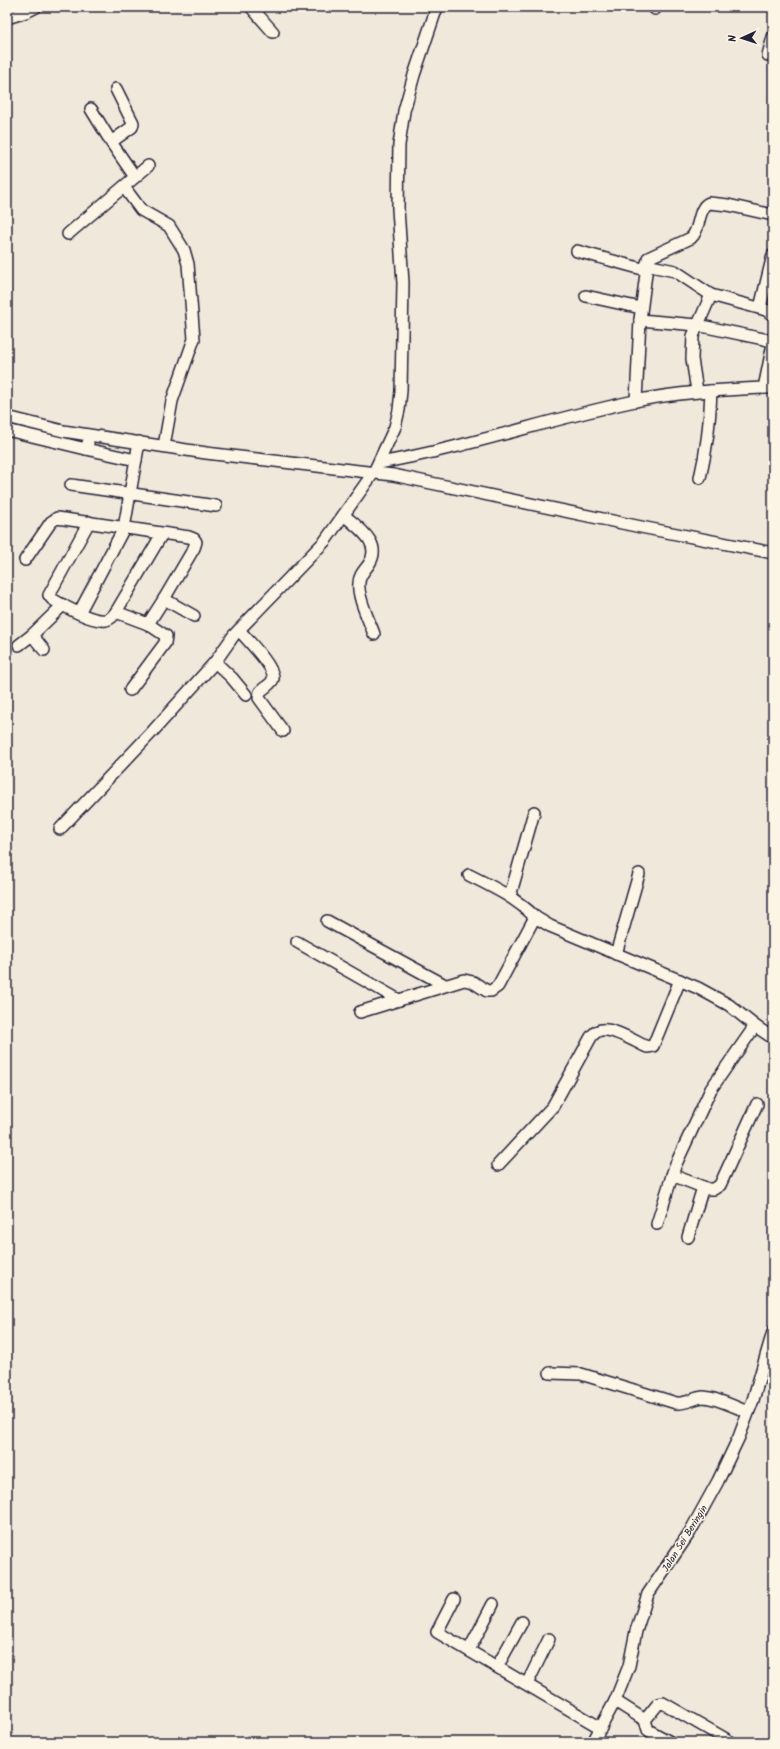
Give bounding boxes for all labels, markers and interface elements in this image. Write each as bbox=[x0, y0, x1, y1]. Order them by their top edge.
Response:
north arrow bbox=[722, 18, 762, 58]
text: N bbox=[724, 34, 742, 42]
street label: Jalan Sei Beringin bbox=[658, 1502, 712, 1575]

